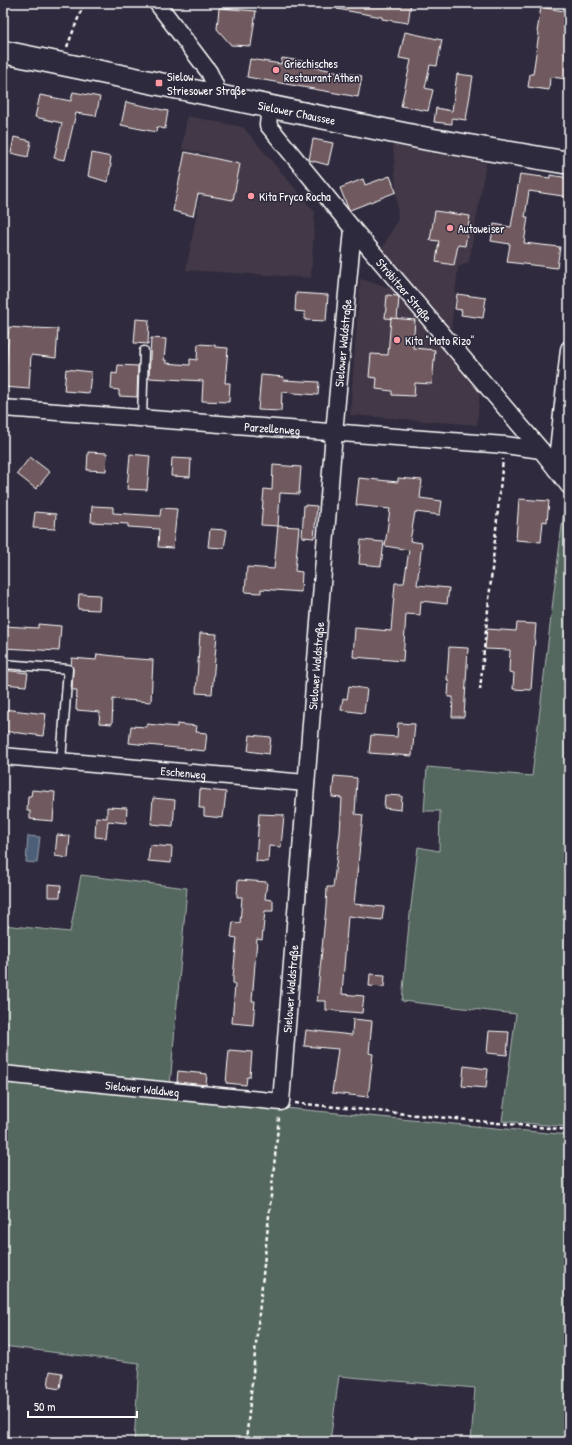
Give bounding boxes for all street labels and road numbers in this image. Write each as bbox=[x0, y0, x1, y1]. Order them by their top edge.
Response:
street label: Sielower Chaussee bbox=[257, 96, 337, 128]
street label: Ströbitzer Straße bbox=[373, 254, 437, 325]
street label: Sielower Waldstraße bbox=[330, 298, 355, 388]
street label: Parzellenweg bbox=[244, 417, 301, 438]
street label: Sielower Waldstraße bbox=[304, 621, 328, 710]
street label: Eschenweg bbox=[160, 762, 207, 783]
street label: Sielower Waldstraße bbox=[278, 944, 302, 1033]
street label: Sielower Waldweg bbox=[104, 1076, 180, 1100]

